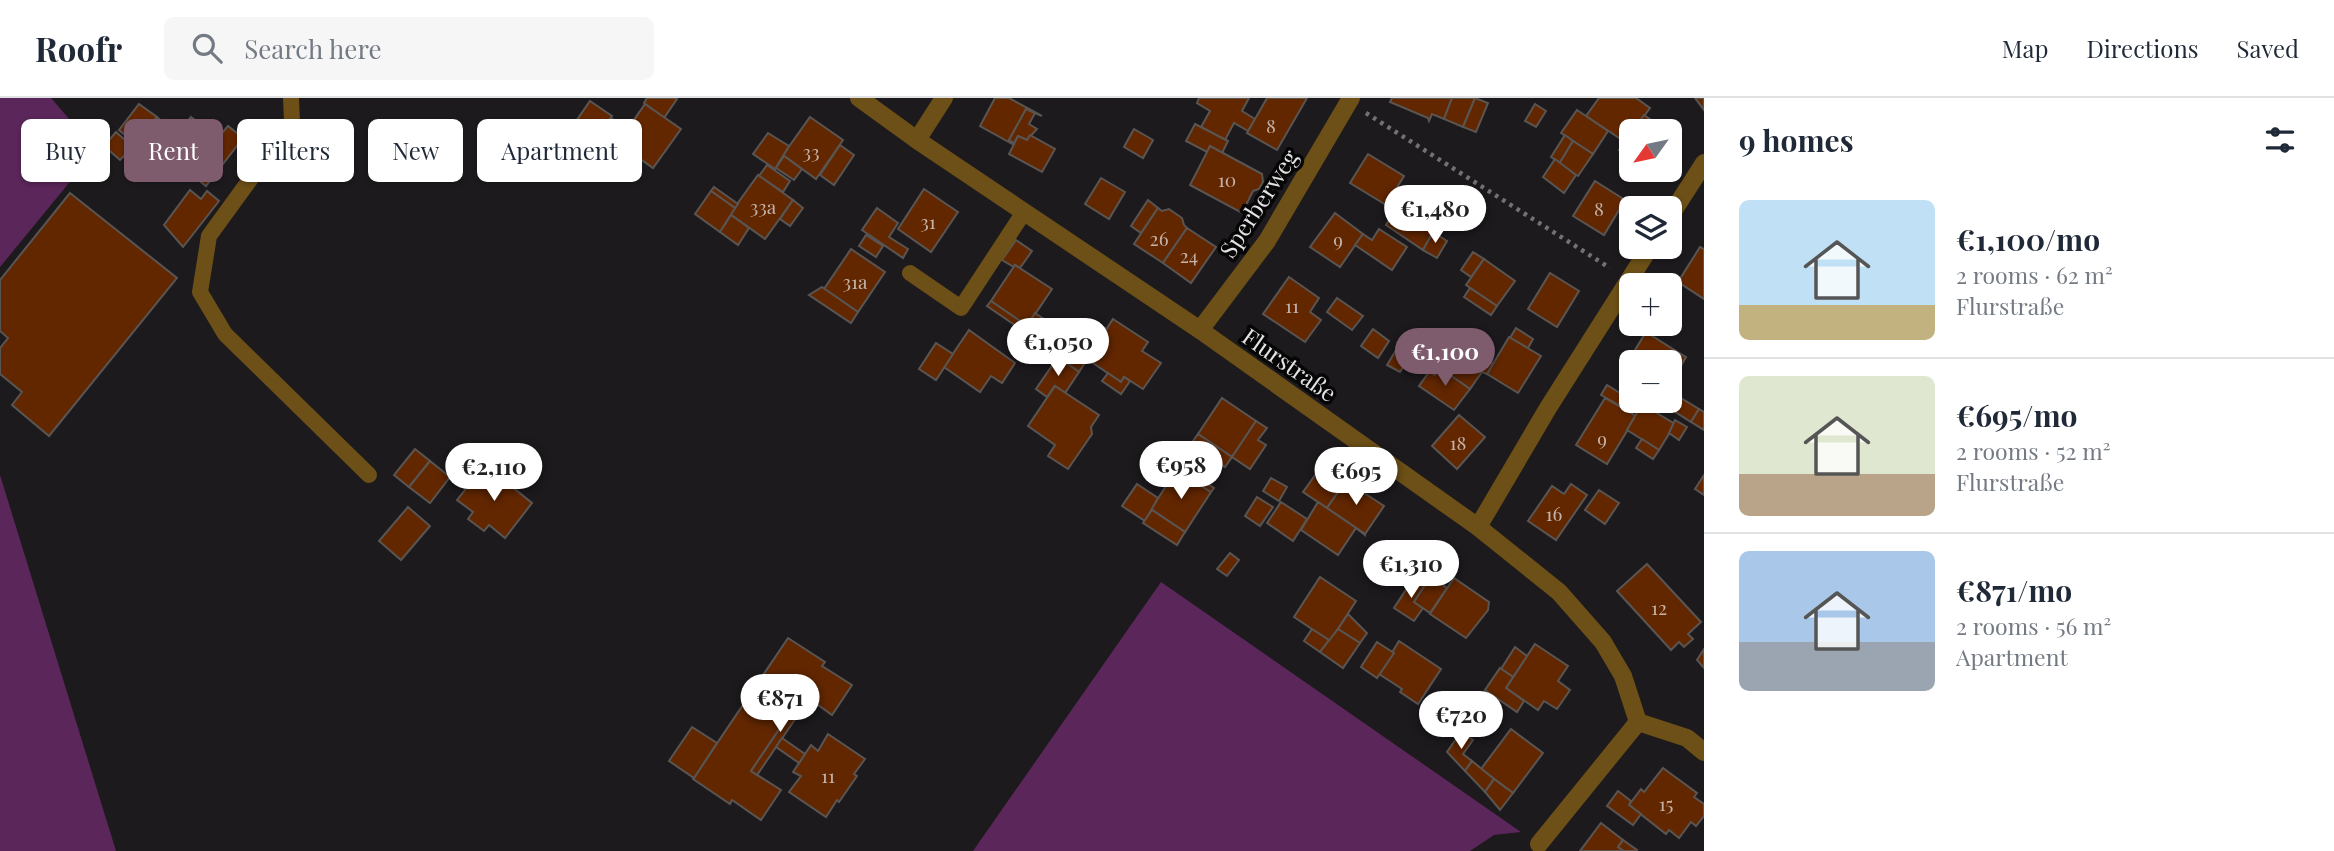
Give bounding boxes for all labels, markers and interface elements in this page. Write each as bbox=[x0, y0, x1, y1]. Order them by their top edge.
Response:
search box bbox=[164, 17, 654, 80]
text: Roofr bbox=[35, 26, 122, 70]
icon: search bbox=[188, 29, 226, 67]
text: Search here bbox=[244, 31, 382, 66]
text: Map bbox=[2002, 32, 2048, 64]
text: Directions bbox=[2086, 32, 2199, 64]
text: Saved bbox=[2237, 32, 2299, 64]
house number: 8 bbox=[1266, 112, 1276, 138]
chip: Buy bbox=[21, 119, 110, 182]
chip: Rent bbox=[124, 119, 223, 182]
chip: Filters bbox=[237, 119, 354, 182]
chip: New bbox=[368, 119, 463, 182]
chip: Apartment bbox=[477, 119, 642, 182]
north arrow bbox=[1619, 119, 1682, 182]
map controls bbox=[1619, 119, 1682, 413]
text: 9 homes bbox=[1739, 120, 1854, 160]
icon: filters bbox=[2261, 121, 2299, 159]
house number: 33 bbox=[802, 138, 820, 164]
street label: Sperberweg bbox=[1211, 143, 1305, 263]
house number: 10 bbox=[1218, 166, 1236, 192]
pin: €1,480 bbox=[1378, 186, 1492, 245]
text: €1,480 bbox=[1400, 192, 1470, 223]
house number: 33a bbox=[750, 193, 777, 219]
house number: 8 bbox=[1594, 195, 1604, 221]
button: layers bbox=[1619, 196, 1682, 259]
house number: 31 bbox=[920, 208, 936, 234]
text: €1,100/mo bbox=[1956, 219, 2100, 259]
house number: 26 bbox=[1150, 225, 1169, 251]
house number: 9 bbox=[1333, 226, 1343, 252]
icon: home bbox=[1795, 228, 1879, 312]
house number: 24 bbox=[1180, 242, 1198, 268]
text: 2 rooms · 62 m² bbox=[1956, 259, 2113, 290]
house number: 31a bbox=[842, 268, 868, 294]
button: + bbox=[1619, 273, 1682, 336]
text: Flurstraße bbox=[1956, 290, 2064, 321]
house number: 11 bbox=[1285, 292, 1299, 318]
pin: €1,050 bbox=[1001, 318, 1115, 378]
street label: Flurstraße bbox=[1237, 320, 1343, 408]
text: €1,050 bbox=[1023, 325, 1093, 356]
pin: €1,100 bbox=[1388, 328, 1502, 388]
text: €1,100 bbox=[1411, 335, 1479, 366]
button: − bbox=[1619, 350, 1682, 413]
text: €695/mo bbox=[1956, 395, 2078, 435]
icon: home bbox=[1795, 404, 1879, 488]
house number: 9 bbox=[1597, 425, 1607, 451]
house number: 18 bbox=[1450, 429, 1466, 455]
text: 2 rooms · 52 m² bbox=[1956, 435, 2110, 466]
pin: €958 bbox=[1140, 442, 1222, 501]
pin: €2,110 bbox=[437, 444, 551, 503]
text: €958 bbox=[1156, 448, 1206, 479]
pin: €695 bbox=[1315, 448, 1397, 507]
text: €2,110 bbox=[461, 450, 527, 481]
text: €695 bbox=[1331, 454, 1381, 485]
text: Flurstraße bbox=[1956, 466, 2064, 497]
house number: 16 bbox=[1546, 500, 1563, 526]
pin: €1,310 bbox=[1354, 540, 1468, 600]
text: €1,310 bbox=[1379, 547, 1443, 578]
text: €871/mo bbox=[1956, 570, 2072, 610]
icon: home bbox=[1795, 579, 1879, 663]
house number: 12 bbox=[1651, 594, 1667, 620]
text: 2 rooms · 56 m² bbox=[1956, 610, 2111, 641]
text: Apartment bbox=[1956, 641, 2068, 672]
pin: €871 bbox=[739, 674, 821, 734]
text: €871 bbox=[757, 681, 803, 712]
pin: €720 bbox=[1420, 692, 1502, 751]
text: €720 bbox=[1435, 698, 1487, 729]
house number: 11 bbox=[821, 762, 835, 788]
house number: 15 bbox=[1659, 790, 1673, 816]

